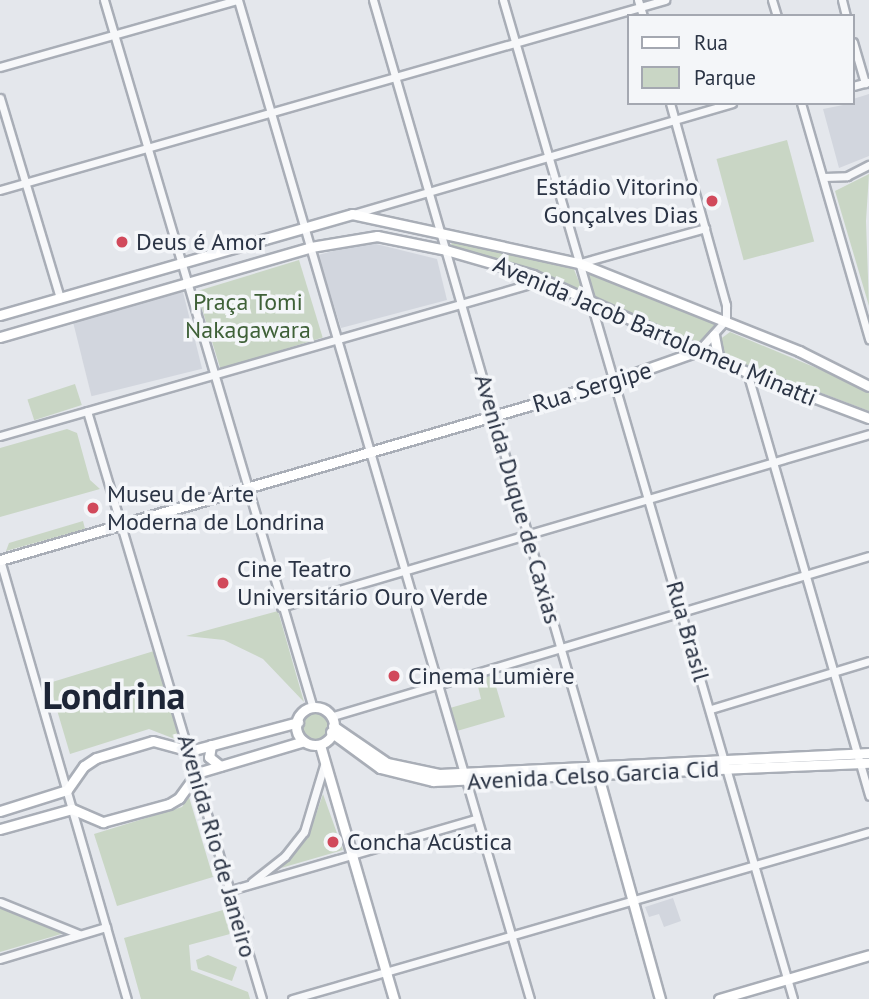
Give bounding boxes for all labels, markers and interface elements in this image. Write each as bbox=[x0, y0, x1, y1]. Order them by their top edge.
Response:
legend bbox=[628, 14, 855, 105]
text: Rua bbox=[694, 29, 728, 56]
text: Parque bbox=[694, 64, 756, 91]
place label: Estádio Vitorino Gonçalves Dias bbox=[535, 173, 698, 229]
marker: Estádio Vitorino Gonçalves Dias bbox=[704, 193, 720, 209]
place label: Deus é Amor bbox=[136, 228, 266, 256]
marker: Deus é Amor bbox=[114, 234, 130, 250]
street label: Avenida Jacob Bartolomeu Minatti bbox=[489, 250, 821, 412]
park label: Praça Tomi Nakagawara bbox=[185, 288, 311, 344]
street label: Rua Sergipe bbox=[529, 355, 655, 419]
street label: Avenida Duque de Caxias bbox=[469, 371, 567, 627]
place label: Museu de Arte Moderna de Londrina bbox=[107, 480, 325, 536]
marker: Museu de Arte Moderna de Londrina bbox=[85, 500, 101, 516]
place label: Cine Teatro Universitário Ouro Verde bbox=[237, 555, 489, 611]
marker: Cine Teatro Universitário Ouro Verde bbox=[215, 575, 231, 591]
street label: Rua Brasil bbox=[660, 578, 716, 684]
place label: Cinema Lumière bbox=[408, 662, 575, 690]
marker: Cinema Lumière bbox=[386, 668, 402, 684]
district label: Londrina bbox=[43, 672, 185, 718]
street label: Avenida Rio de Janeiro bbox=[171, 731, 263, 961]
street label: Avenida Celso Garcia Cid bbox=[466, 754, 720, 796]
place label: Concha Acústica bbox=[347, 828, 513, 856]
marker: Concha Acústica bbox=[325, 834, 341, 850]

